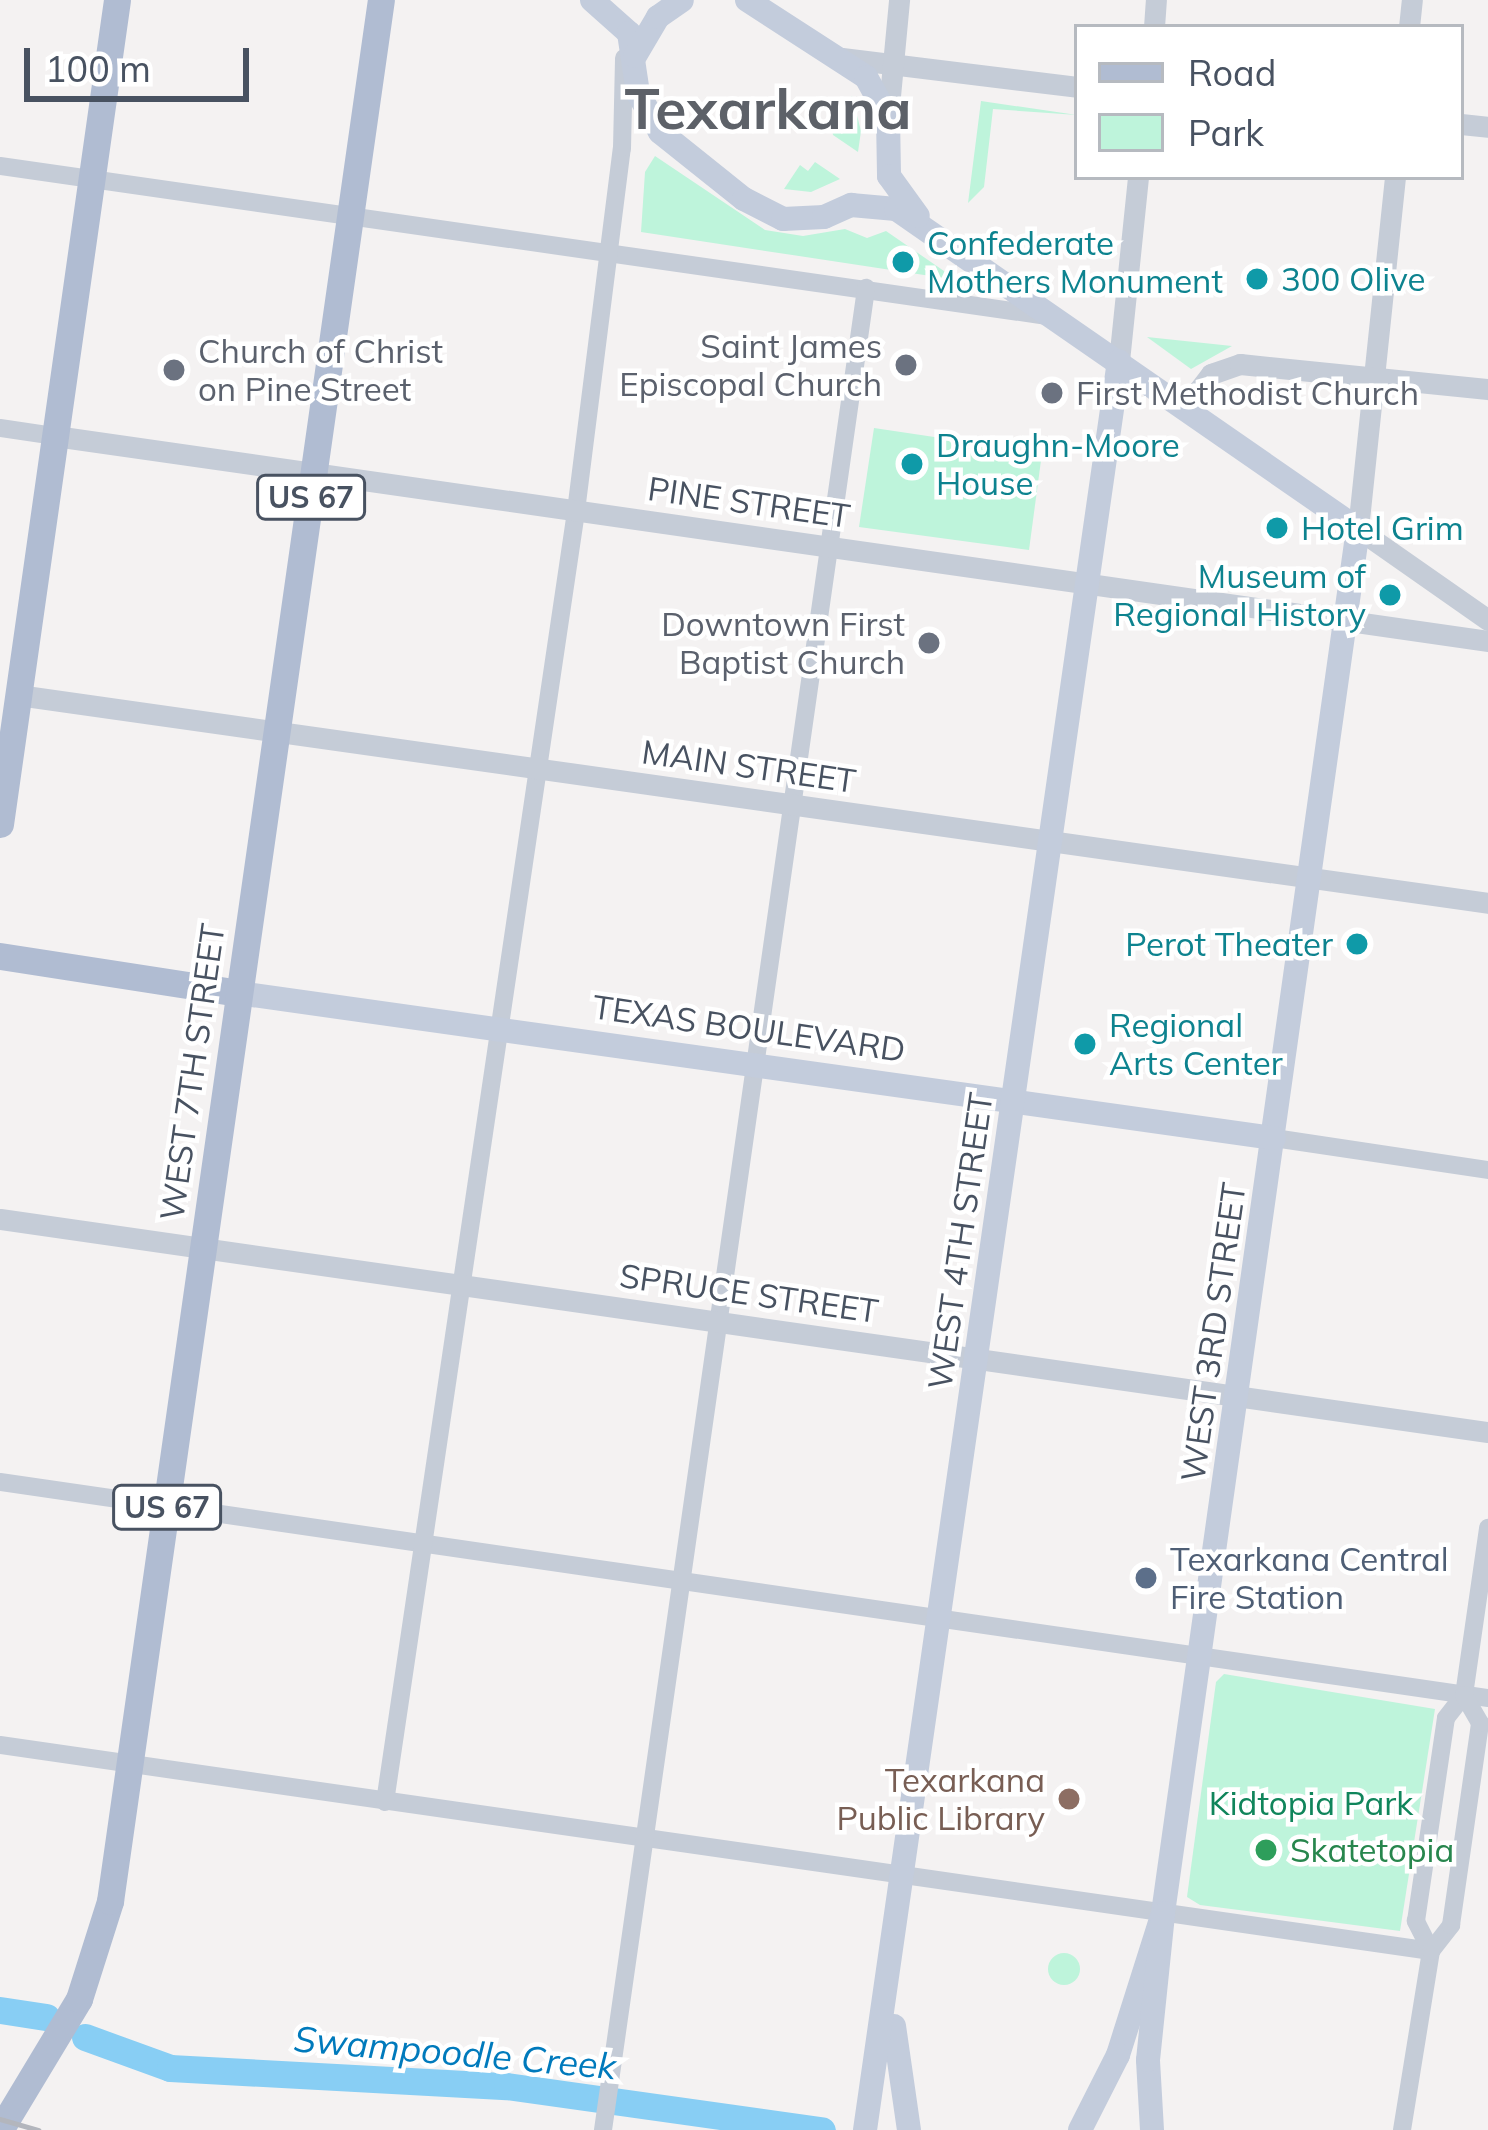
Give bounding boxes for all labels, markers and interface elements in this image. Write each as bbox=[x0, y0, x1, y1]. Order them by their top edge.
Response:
scale bar bbox=[30, 24, 255, 98]
legend bbox=[1074, 24, 1464, 180]
text: 100 m bbox=[45, 46, 151, 91]
text: Road bbox=[1188, 50, 1276, 95]
district label: Texarkana bbox=[625, 74, 911, 142]
text: Park bbox=[1188, 110, 1264, 155]
place label: Confederate Mothers Monument bbox=[927, 223, 1223, 301]
marker: Confederate Mothers Monument bbox=[890, 249, 916, 275]
place label: 300 Olive bbox=[1281, 259, 1425, 299]
marker: 300 Olive bbox=[1244, 266, 1270, 292]
place label: Saint James Episcopal Church bbox=[619, 326, 882, 404]
place label: Church of Christ on Pine Street bbox=[198, 331, 443, 409]
marker: Saint James Episcopal Church bbox=[893, 352, 919, 378]
marker: Church of Christ on Pine Street bbox=[161, 357, 187, 383]
place label: First Methodist Church bbox=[1076, 373, 1419, 413]
marker: First Methodist Church bbox=[1039, 380, 1065, 406]
place label: Draughn-Moore House bbox=[936, 425, 1180, 503]
marker: Draughn-Moore House bbox=[899, 451, 925, 477]
street label: PINE STREET bbox=[645, 468, 853, 536]
road number: US 67 bbox=[254, 473, 368, 521]
place label: Hotel Grim bbox=[1301, 508, 1464, 548]
marker: Hotel Grim bbox=[1264, 515, 1290, 541]
place label: Museum of Regional History bbox=[1113, 556, 1366, 634]
marker: Museum of Regional History bbox=[1377, 582, 1403, 608]
place label: Downtown First Baptist Church bbox=[661, 604, 905, 682]
marker: Downtown First Baptist Church bbox=[916, 630, 942, 656]
street label: MAIN STREET bbox=[640, 731, 858, 801]
street label: WEST 7TH STREET bbox=[152, 921, 232, 1223]
place label: Perot Theater bbox=[1125, 924, 1333, 964]
marker: Perot Theater bbox=[1344, 931, 1370, 957]
street label: TEXAS BOULEVARD bbox=[590, 986, 908, 1070]
place label: Regional Arts Center bbox=[1109, 1005, 1283, 1083]
marker: Regional Arts Center bbox=[1072, 1031, 1098, 1057]
street label: WEST 4TH STREET bbox=[920, 1090, 1000, 1392]
street label: WEST 3RD STREET bbox=[1172, 1180, 1254, 1484]
street label: SPRUCE STREET bbox=[617, 1255, 881, 1331]
road number: US 67 bbox=[110, 1483, 224, 1531]
place label: Texarkana Central Fire Station bbox=[1170, 1539, 1449, 1617]
marker: Texarkana Central Fire Station bbox=[1133, 1565, 1159, 1591]
place label: Texarkana Public Library bbox=[836, 1760, 1045, 1838]
park label: Kidtopia Park bbox=[1209, 1783, 1413, 1823]
marker: Texarkana Public Library bbox=[1056, 1786, 1082, 1812]
place label: Skatetopia bbox=[1290, 1830, 1454, 1870]
marker: Skatetopia bbox=[1253, 1837, 1279, 1863]
water label: Swampoodle Creek bbox=[292, 2016, 618, 2088]

